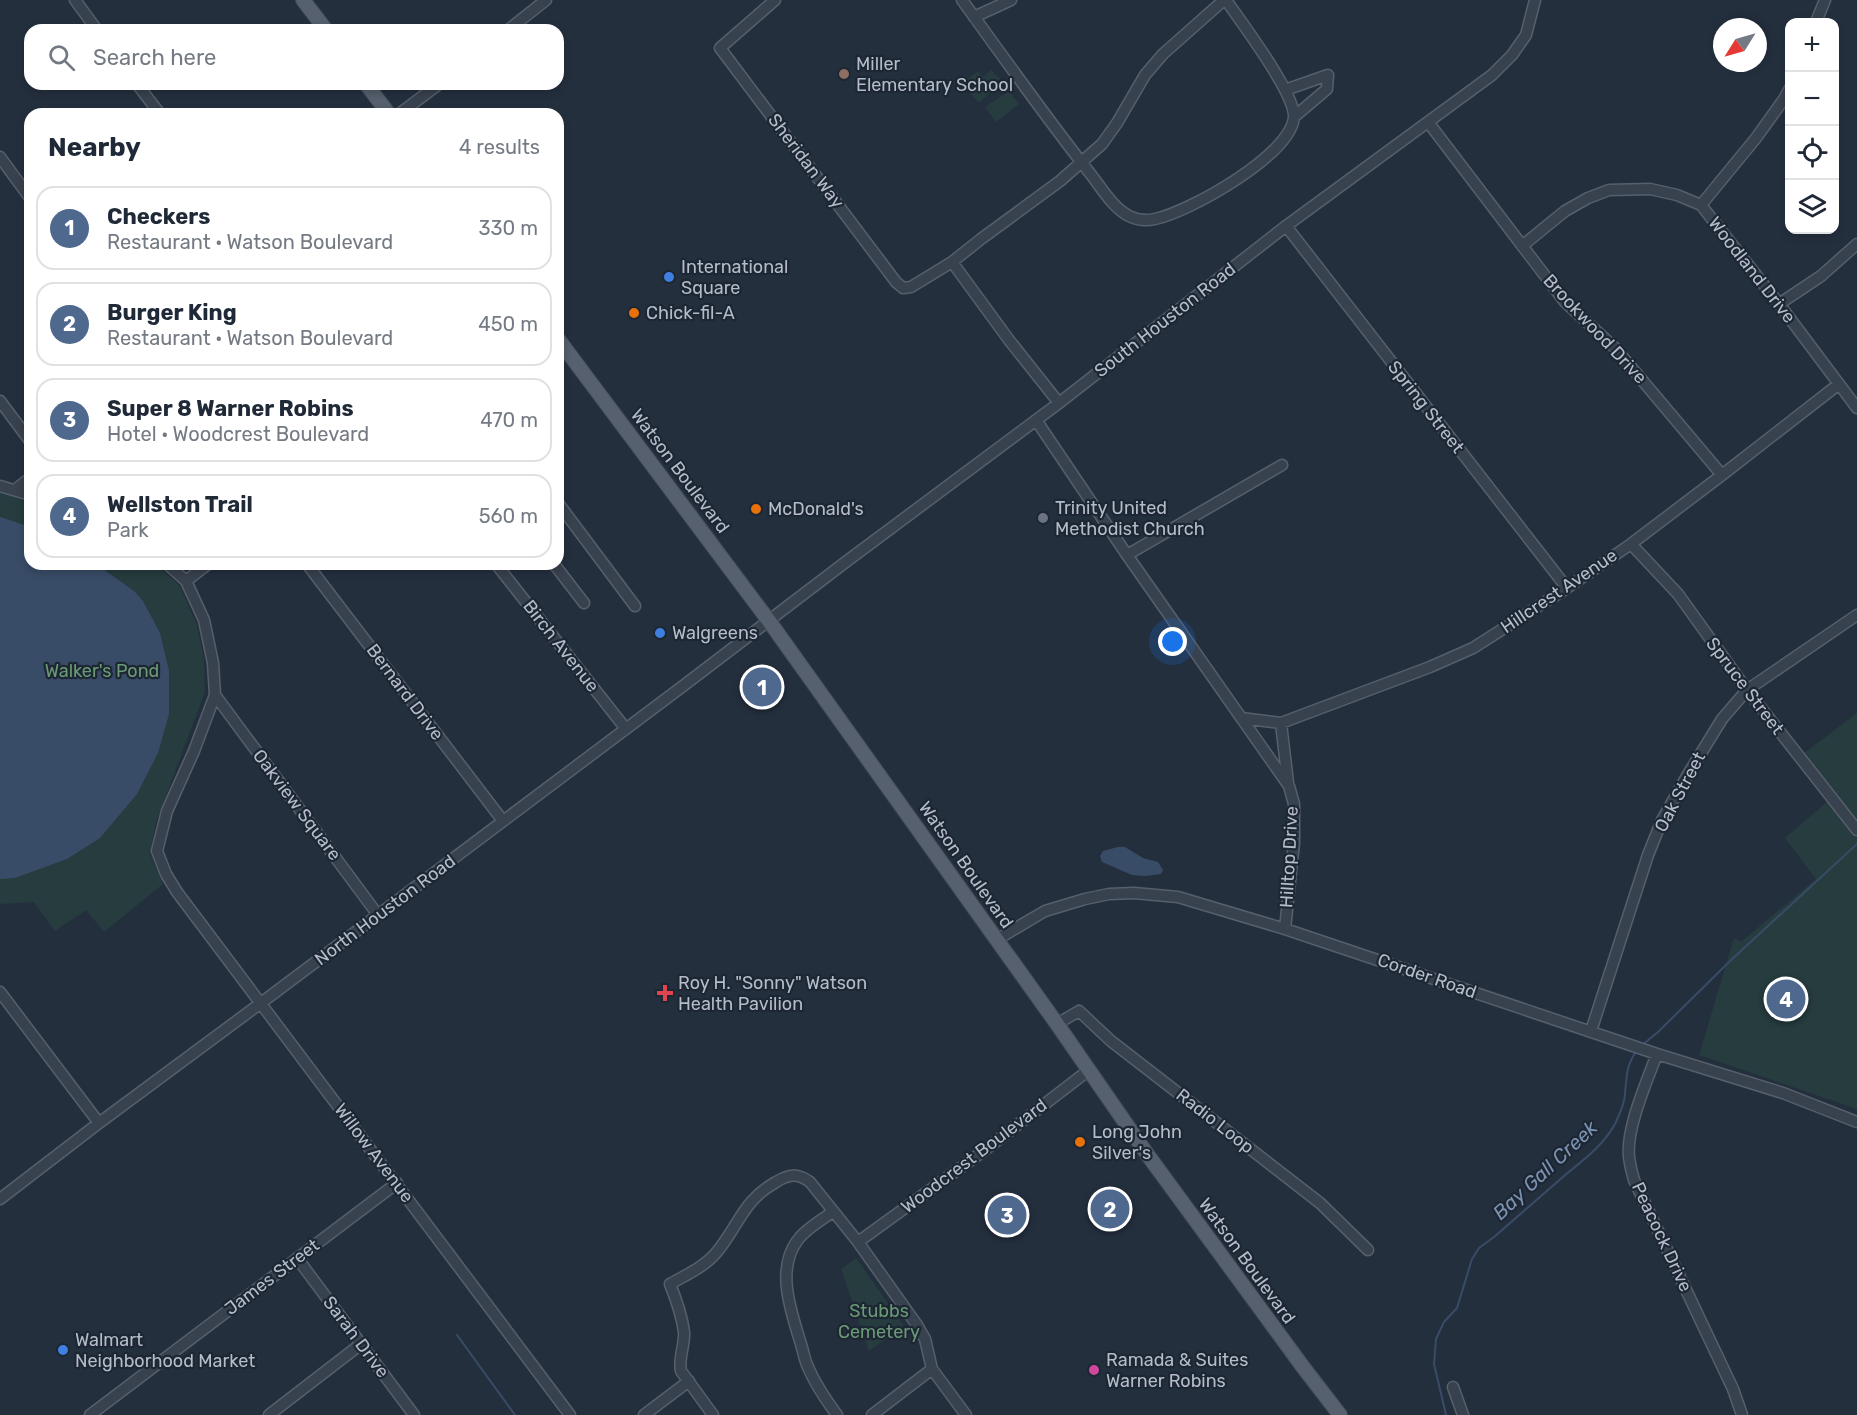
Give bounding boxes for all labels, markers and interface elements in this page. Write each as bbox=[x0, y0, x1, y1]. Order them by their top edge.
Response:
north arrow bbox=[1713, 18, 1767, 72]
map controls bbox=[1785, 18, 1839, 234]
button: + bbox=[1785, 18, 1839, 72]
search box bbox=[24, 24, 564, 90]
icon: search bbox=[45, 41, 78, 74]
text: Search here bbox=[93, 44, 216, 71]
place label: Miller Elementary School bbox=[856, 53, 1013, 96]
marker: Miller Elementary School bbox=[837, 67, 851, 81]
button: − bbox=[1785, 72, 1839, 126]
street label: Sheridan Way bbox=[763, 109, 849, 213]
button: locate bbox=[1785, 126, 1839, 180]
text: Nearby bbox=[48, 132, 141, 163]
text: 4 results bbox=[459, 135, 540, 159]
button: layers bbox=[1785, 180, 1839, 234]
text: Checkers bbox=[107, 203, 210, 230]
street label: Woodland Drive bbox=[1704, 212, 1800, 328]
text: 1 bbox=[65, 216, 74, 240]
text: 330 m bbox=[479, 216, 538, 240]
text: Restaurant · Watson Boulevard bbox=[107, 230, 393, 254]
place label: International Square bbox=[681, 256, 788, 299]
street label: South Houston Road bbox=[1090, 258, 1240, 382]
marker: International Square bbox=[662, 270, 676, 284]
street label: Brookwood Drive bbox=[1539, 270, 1651, 388]
text: Burger King bbox=[107, 299, 237, 326]
place label: Chick-fil-A bbox=[646, 302, 735, 324]
marker: Chick-fil-A bbox=[627, 306, 641, 320]
text: 2 bbox=[63, 312, 76, 336]
text: 450 m bbox=[478, 312, 538, 336]
text: Restaurant · Watson Boulevard bbox=[107, 326, 393, 350]
street label: Spring Street bbox=[1383, 356, 1469, 458]
text: Super 8 Warner Robins bbox=[107, 395, 354, 422]
street label: Watson Boulevard bbox=[626, 404, 734, 538]
text: 3 bbox=[63, 408, 76, 432]
text: 470 m bbox=[480, 408, 538, 432]
text: Hotel · Woodcrest Boulevard bbox=[107, 422, 369, 446]
text: Wellston Trail bbox=[107, 491, 253, 518]
place label: Trinity United Methodist Church bbox=[1055, 497, 1205, 540]
place label: McDonald's bbox=[768, 498, 864, 520]
marker: McDonald's bbox=[749, 502, 763, 516]
text: 4 bbox=[63, 504, 76, 528]
text: 560 m bbox=[479, 504, 538, 528]
marker: Trinity United Methodist Church bbox=[1036, 511, 1050, 525]
text: Park bbox=[107, 518, 149, 542]
street label: Hillcrest Avenue bbox=[1497, 544, 1621, 638]
street label: Birch Avenue bbox=[518, 596, 604, 696]
place label: Walgreens bbox=[672, 622, 758, 644]
marker: Walgreens bbox=[653, 626, 667, 640]
your location bbox=[1158, 627, 1187, 656]
street label: Spruce Street bbox=[1701, 633, 1789, 739]
street label: Bernard Drive bbox=[362, 640, 448, 744]
park label: Walker's Pond bbox=[45, 660, 159, 682]
pin: 1 bbox=[742, 664, 782, 710]
street label: Oakview Square bbox=[248, 745, 346, 865]
street label: Oak Street bbox=[1650, 748, 1710, 836]
street label: Watson Boulevard bbox=[914, 797, 1018, 933]
street label: Hilltop Drive bbox=[1275, 806, 1303, 908]
street label: North Houston Road bbox=[310, 850, 460, 970]
street label: Corder Road bbox=[1375, 949, 1479, 1003]
place label: Roy H. "Sonny" Watson Health Pavilion bbox=[678, 972, 867, 1015]
pin: 4 bbox=[1766, 976, 1806, 1022]
marker: Roy H. "Sonny" Watson Health Pavilion bbox=[656, 984, 674, 1002]
street label: Radio Loop bbox=[1172, 1084, 1258, 1158]
street label: Woodcrest Boulevard bbox=[897, 1094, 1051, 1218]
street label: Willow Avenue bbox=[330, 1099, 418, 1207]
water label: Bay Gall Creek bbox=[1488, 1115, 1603, 1225]
place label: Long John Silver's bbox=[1092, 1121, 1182, 1164]
marker: Long John Silver's bbox=[1073, 1135, 1087, 1149]
street label: Peacock Drive bbox=[1627, 1179, 1697, 1295]
pin: 2 bbox=[1090, 1186, 1130, 1232]
pin: 3 bbox=[988, 1192, 1026, 1238]
street label: Watson Boulevard bbox=[1194, 1194, 1300, 1328]
street label: James Street bbox=[220, 1234, 324, 1320]
street label: Sarah Drive bbox=[318, 1292, 394, 1382]
park label: Stubbs Cemetery bbox=[838, 1300, 920, 1343]
place label: Walmart Neighborhood Market bbox=[75, 1329, 255, 1372]
marker: Walmart Neighborhood Market bbox=[56, 1343, 70, 1357]
place label: Ramada & Suites Warner Robins bbox=[1106, 1349, 1248, 1392]
marker: Ramada & Suites Warner Robins bbox=[1087, 1363, 1101, 1377]

